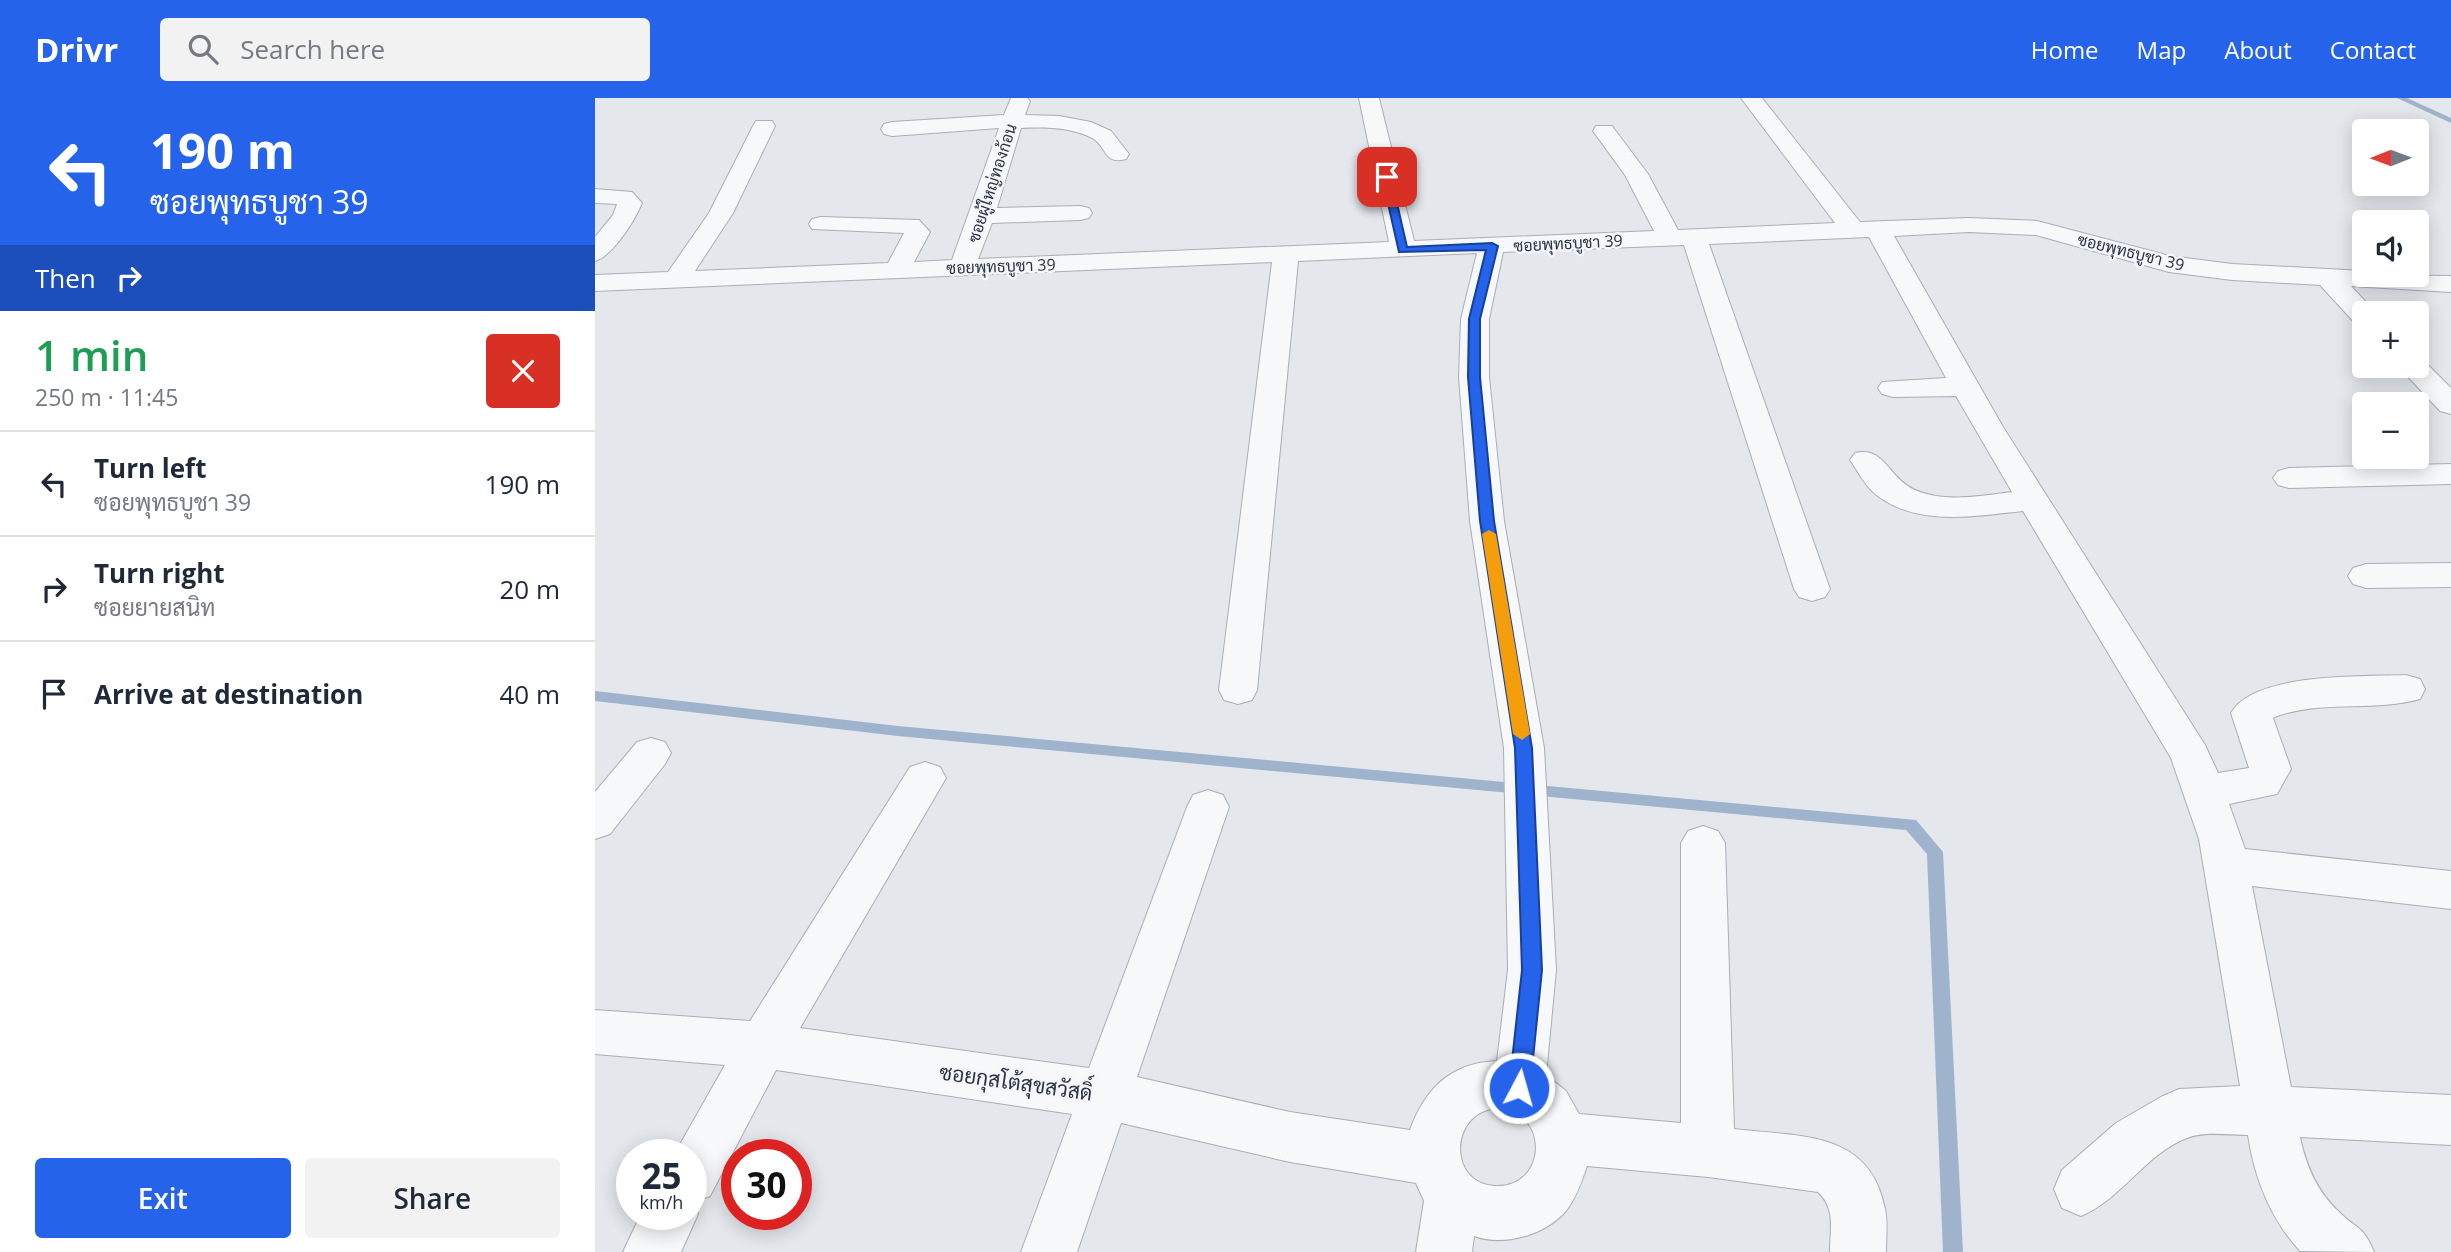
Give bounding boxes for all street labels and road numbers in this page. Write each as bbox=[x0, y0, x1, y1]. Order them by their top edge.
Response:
street label: ซอยผู้ใหญ่ทองก้อน bbox=[962, 121, 1023, 246]
street label: ซอยพุทธบูชา 39 bbox=[2075, 228, 2187, 277]
street label: ซอยพุทธบูชา 39 bbox=[1513, 229, 1623, 258]
street label: ซอยพุทธบูชา 39 bbox=[946, 253, 1056, 280]
street label: ซอยกุสโต้สุขสวัสดิ์ bbox=[937, 1052, 1095, 1108]

